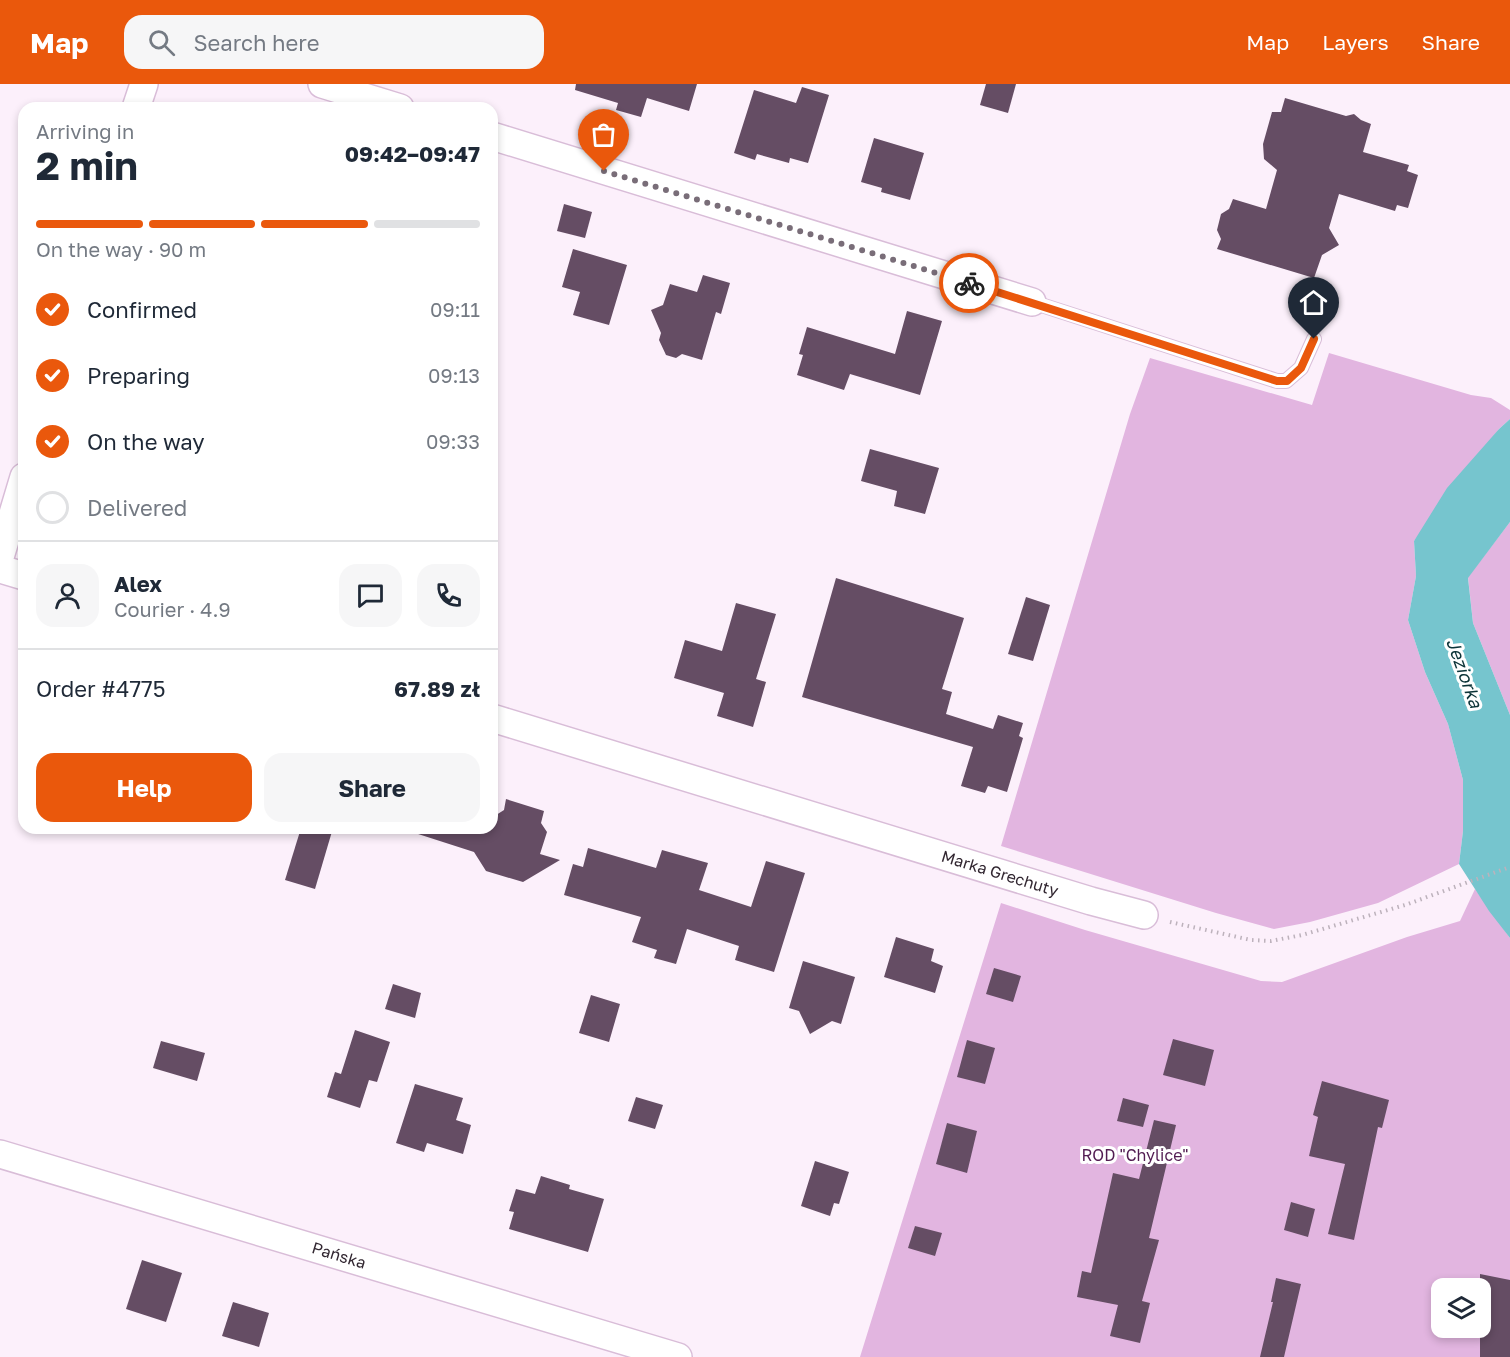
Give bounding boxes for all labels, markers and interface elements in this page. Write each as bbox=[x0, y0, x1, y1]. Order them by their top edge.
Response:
search box bbox=[124, 15, 544, 69]
text: Map bbox=[30, 26, 88, 59]
icon: search bbox=[145, 26, 178, 59]
text: Search here bbox=[193, 29, 319, 56]
text: Map bbox=[1246, 29, 1289, 55]
text: Layers bbox=[1322, 29, 1389, 55]
text: Share bbox=[1422, 29, 1480, 55]
pin bbox=[578, 109, 629, 171]
icon: bag bbox=[587, 118, 620, 151]
text: Arriving in bbox=[36, 119, 134, 143]
text: 09:42–09:47 bbox=[345, 140, 480, 167]
text: 2 min bbox=[36, 142, 138, 189]
text: On the way · 90 m bbox=[36, 237, 206, 261]
courier bbox=[939, 253, 999, 313]
icon: bike bbox=[953, 267, 986, 300]
pin bbox=[1288, 277, 1339, 339]
icon: home bbox=[1297, 286, 1330, 319]
icon: check bbox=[36, 293, 69, 326]
text: Confirmed bbox=[87, 296, 197, 323]
text: 09:11 bbox=[430, 297, 480, 321]
icon: check bbox=[36, 359, 69, 392]
text: Preparing bbox=[87, 362, 190, 389]
text: 09:13 bbox=[428, 363, 480, 387]
icon: check bbox=[36, 425, 69, 458]
text: On the way bbox=[87, 428, 205, 455]
text: 09:33 bbox=[426, 429, 480, 453]
text: Delivered bbox=[87, 494, 187, 521]
button: person bbox=[36, 564, 99, 627]
button: chat bbox=[339, 564, 402, 627]
button: phone bbox=[417, 564, 480, 627]
text: Alex bbox=[114, 570, 162, 597]
text: Courier · 4.9 bbox=[114, 597, 231, 621]
water label: Jeziorka bbox=[1442, 635, 1488, 712]
text: Order #4775 bbox=[36, 675, 165, 702]
text: 67.89 zł bbox=[394, 675, 480, 702]
button: Help bbox=[36, 753, 252, 822]
button: Share bbox=[264, 753, 480, 822]
street label: Marka Grechuty bbox=[939, 846, 1061, 900]
park label: ROD "Chylice" bbox=[1081, 1145, 1189, 1165]
street label: Pańska bbox=[309, 1237, 369, 1273]
map controls bbox=[1431, 1278, 1491, 1338]
button: layers bbox=[1431, 1278, 1491, 1338]

